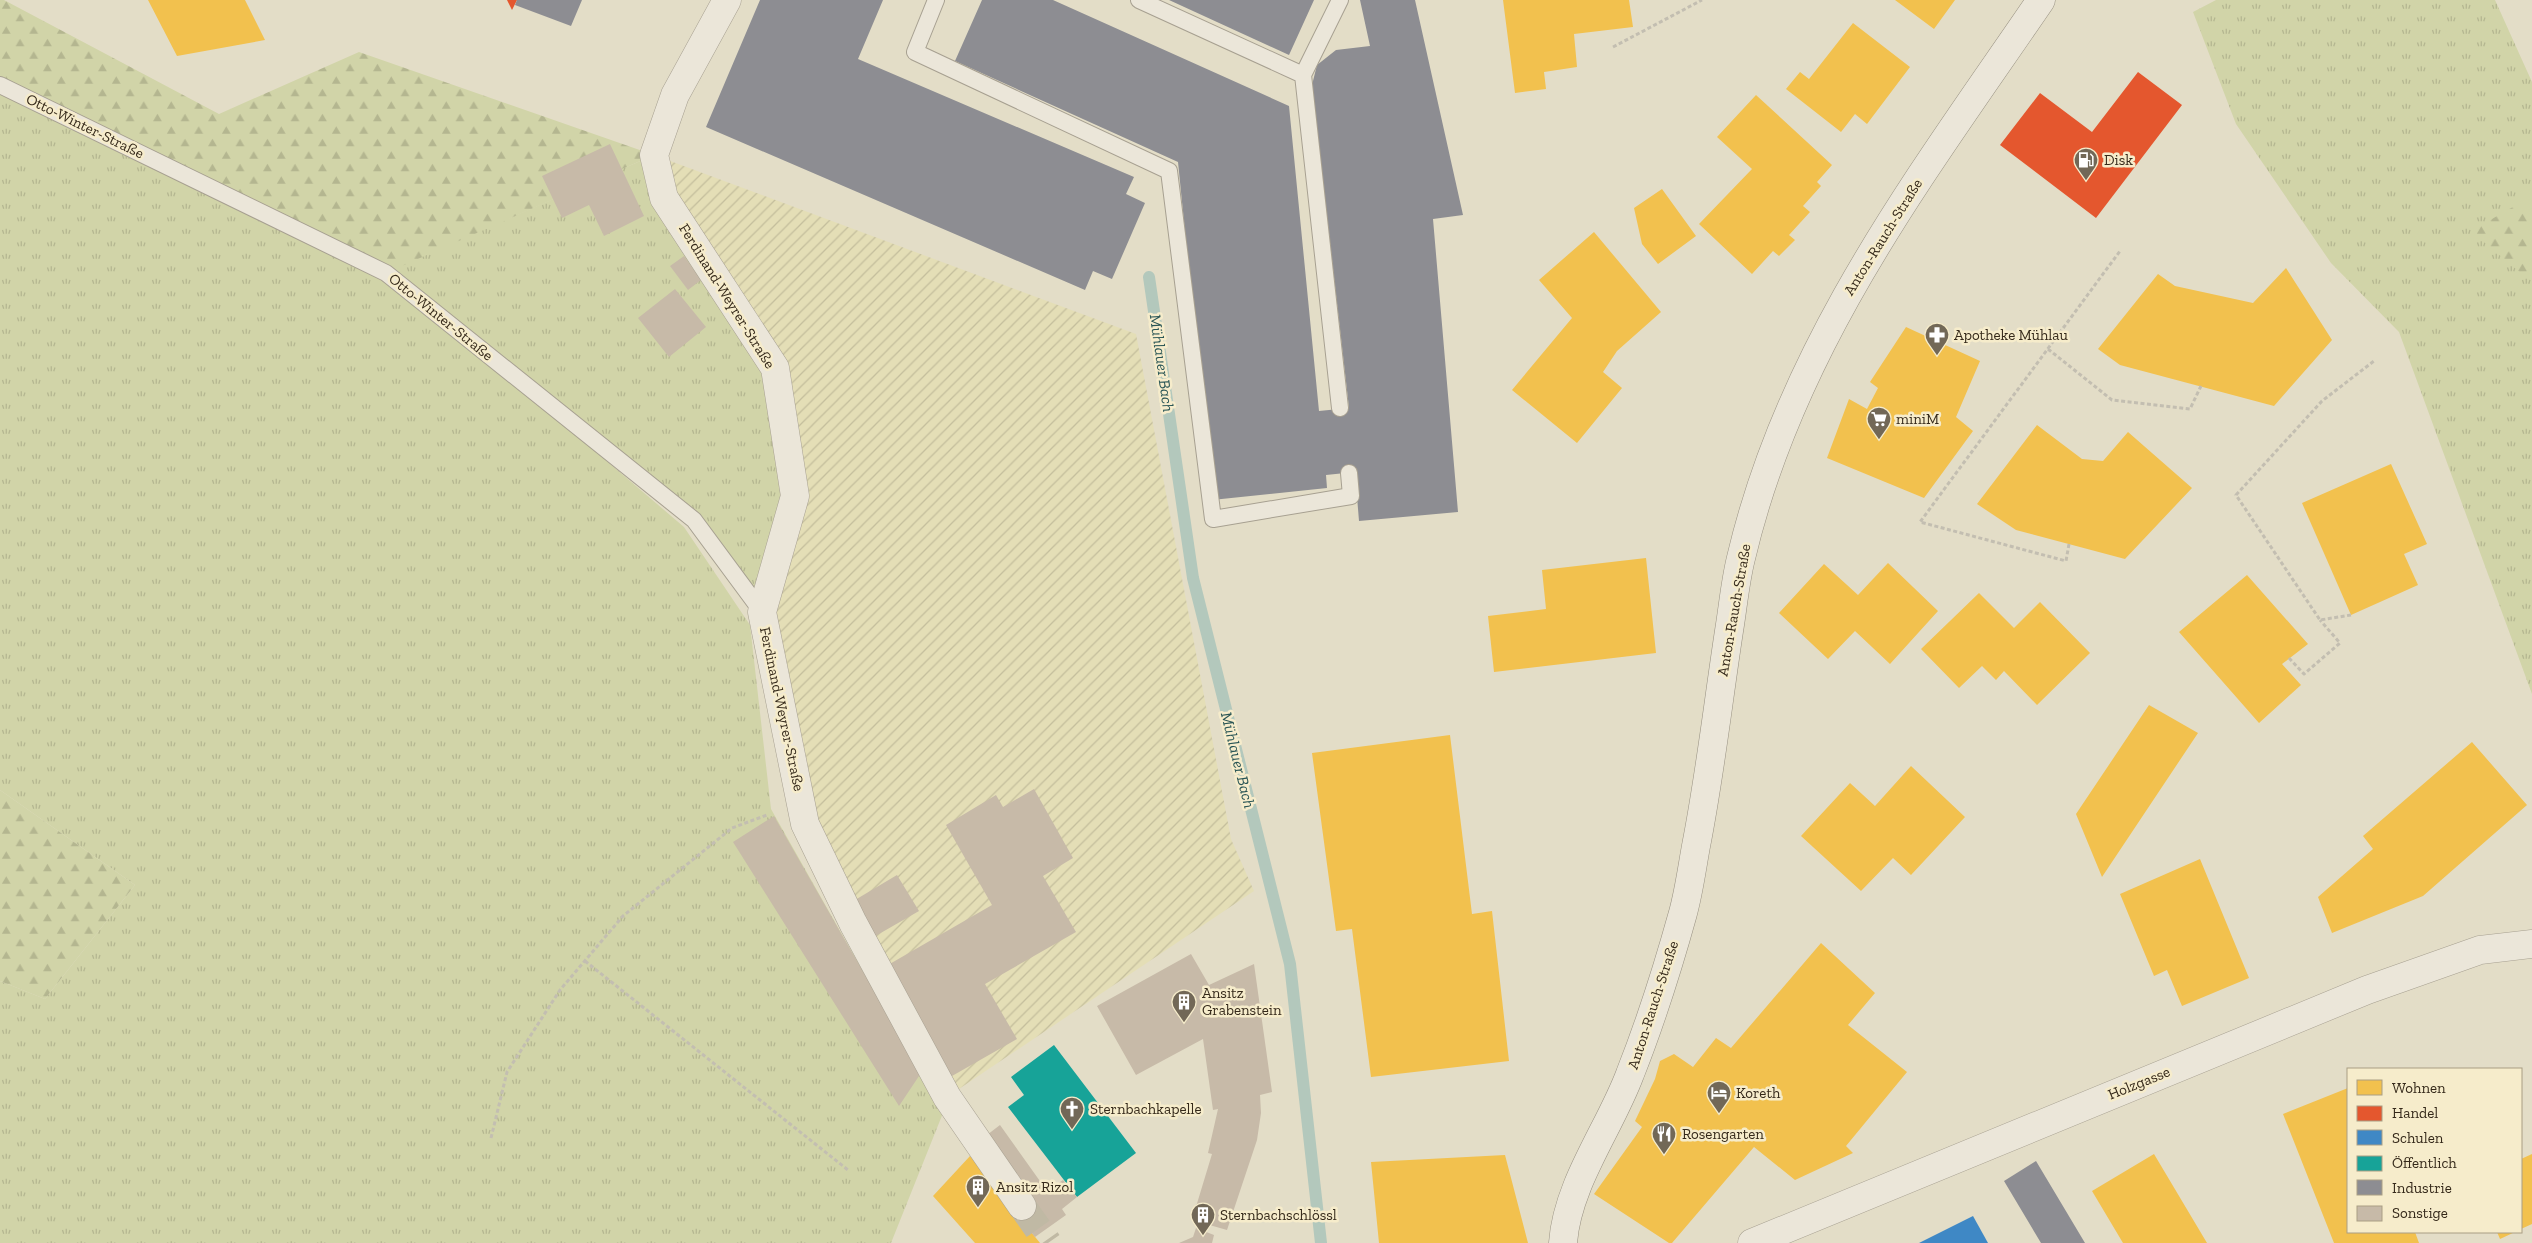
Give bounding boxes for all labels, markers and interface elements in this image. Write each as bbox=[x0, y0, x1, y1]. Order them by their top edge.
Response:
street label: Otto-Winter-Straße bbox=[23, 90, 147, 162]
fuel station icon: Disk bbox=[2073, 147, 2099, 181]
place label: Disk bbox=[2104, 151, 2133, 169]
street label: Anton-Rauch-Straße bbox=[1840, 175, 1926, 299]
street label: Ferdinand-Weyrer-Straße bbox=[675, 220, 779, 372]
street label: Otto-Winter-Straße bbox=[385, 269, 497, 365]
water label: Mühlauer Bach bbox=[1146, 313, 1178, 413]
pharmacy icon: Apotheke Mühlau bbox=[1924, 322, 1950, 356]
place label: Apotheke Mühlau bbox=[1954, 326, 2069, 344]
supermarket icon: miniM bbox=[1866, 406, 1892, 440]
place label: miniM bbox=[1896, 410, 1939, 428]
street label: Anton-Rauch-Straße bbox=[1713, 542, 1755, 678]
street label: Ferdinand-Weyrer-Straße bbox=[756, 625, 808, 793]
water label: Mühlauer Bach bbox=[1217, 710, 1259, 810]
street label: Anton-Rauch-Straße bbox=[1624, 938, 1682, 1072]
place label: Ansitz Grabenstein bbox=[1202, 984, 1282, 1019]
building icon: Ansitz Grabenstein bbox=[1171, 989, 1197, 1023]
street label: Holzgasse bbox=[2105, 1062, 2173, 1104]
legend bbox=[2347, 1068, 2522, 1233]
text: Wohnen bbox=[2392, 1079, 2446, 1097]
hotel icon: Koreth bbox=[1706, 1080, 1732, 1114]
place label: Koreth bbox=[1736, 1084, 1781, 1102]
church icon: Sternbachkapelle bbox=[1059, 1096, 1085, 1130]
place label: Sternbachkapelle bbox=[1090, 1100, 1201, 1118]
text: Handel bbox=[2392, 1104, 2438, 1122]
restaurant icon: Rosengarten bbox=[1651, 1121, 1677, 1155]
place label: Rosengarten bbox=[1682, 1125, 1764, 1143]
text: Schulen bbox=[2392, 1129, 2444, 1147]
text: Öffentlich bbox=[2392, 1154, 2457, 1172]
building icon: Ansitz Rizol bbox=[965, 1174, 991, 1208]
place label: Ansitz Rizol bbox=[996, 1178, 1073, 1196]
text: Industrie bbox=[2392, 1179, 2452, 1197]
building icon: Sternbachschlössl bbox=[1190, 1202, 1216, 1236]
text: Sonstige bbox=[2392, 1204, 2448, 1222]
place label: Sternbachschlössl bbox=[1220, 1206, 1337, 1224]

